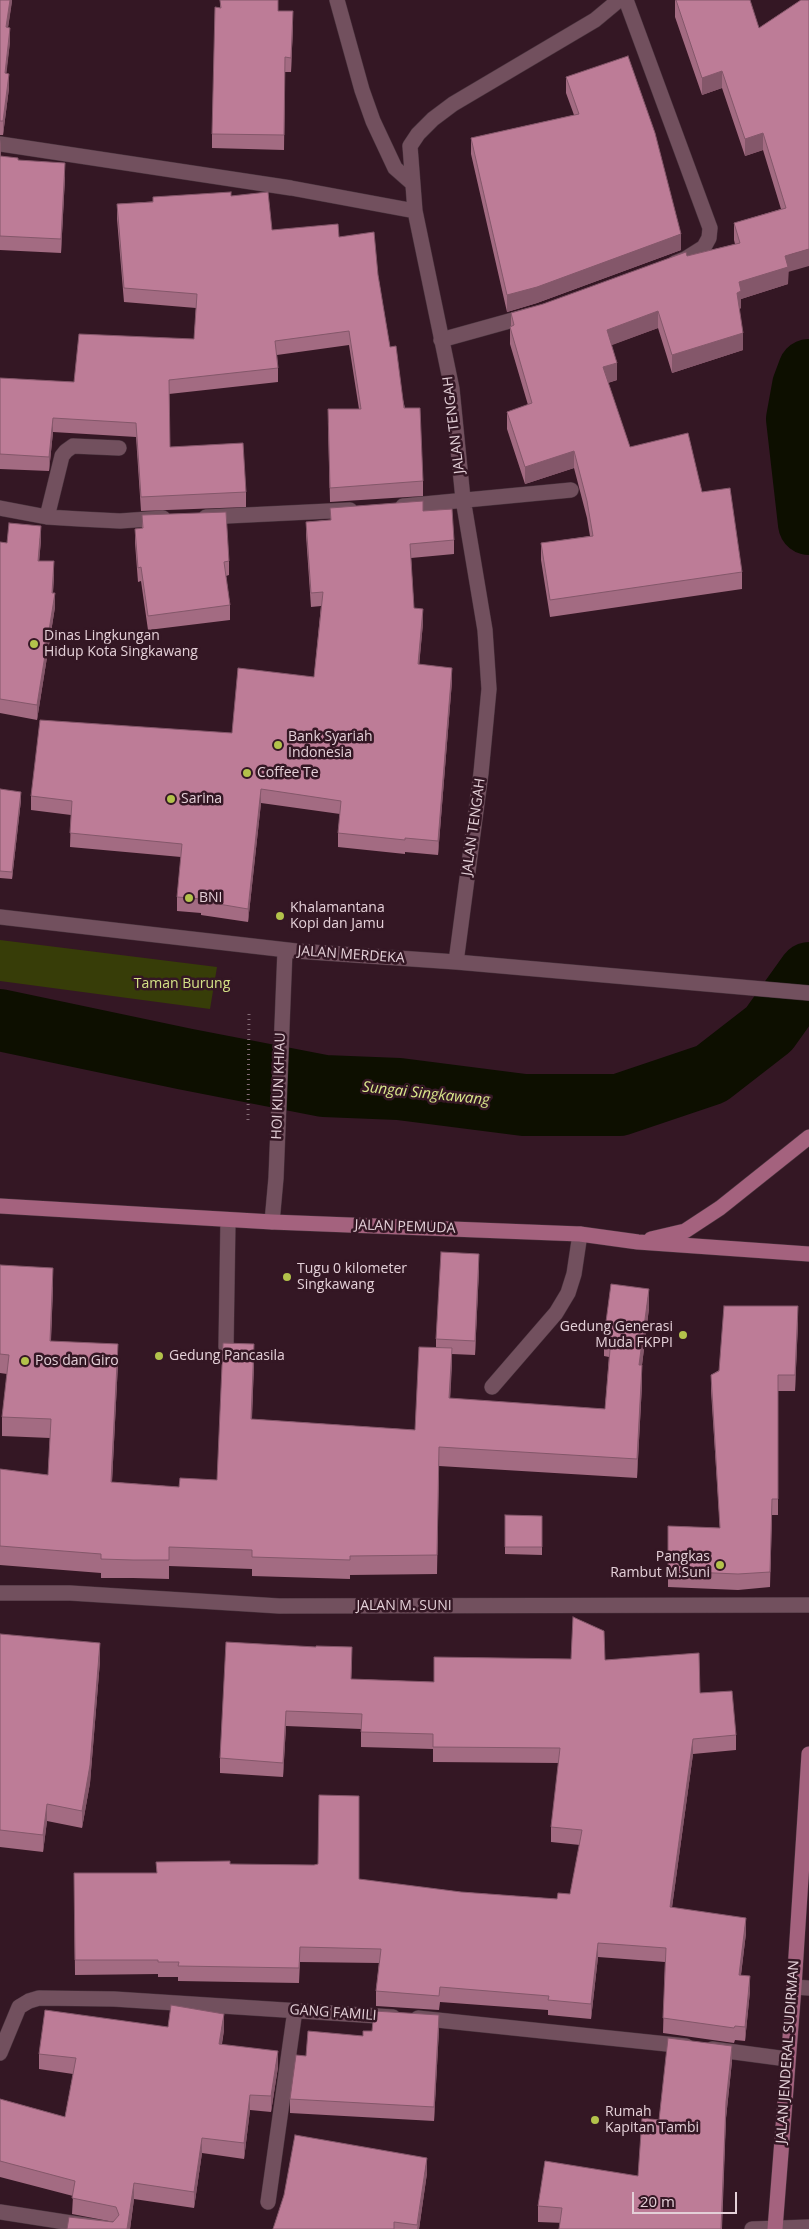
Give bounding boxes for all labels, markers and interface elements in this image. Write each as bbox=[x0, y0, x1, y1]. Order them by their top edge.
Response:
street label: JALAN TENGAH bbox=[440, 375, 468, 475]
place label: Dinas Lingkungan Hidup Kota Singkawang bbox=[44, 628, 198, 660]
marker: Dinas Lingkungan Hidup Kota Singkawang bbox=[28, 638, 40, 650]
place label: Bank Syariah Indonesia bbox=[288, 729, 372, 762]
marker: Bank Syariah Indonesia bbox=[272, 739, 284, 751]
place label: Coffee Te bbox=[257, 765, 319, 781]
marker: Coffee Te bbox=[241, 767, 253, 779]
street label: JALAN TENGAH bbox=[459, 777, 489, 877]
place label: Sarina bbox=[181, 791, 222, 807]
marker: Sarina bbox=[165, 793, 177, 805]
place label: BNI bbox=[199, 890, 222, 906]
marker: BNI bbox=[183, 892, 195, 904]
place label: Khalamantana Kopi dan Jamu bbox=[290, 900, 385, 932]
marker: Khalamantana Kopi dan Jamu bbox=[274, 910, 286, 922]
street label: JALAN MERDEKA bbox=[297, 943, 405, 967]
park label: Taman Burung bbox=[134, 976, 230, 992]
street label: HOI KIUN KHIAU bbox=[269, 1032, 289, 1140]
water label: Sungai Singkawang bbox=[361, 1078, 491, 1110]
street label: JALAN PEMUDA bbox=[354, 1217, 456, 1237]
place label: Tugu 0 kilometer Singkawang bbox=[297, 1261, 407, 1294]
marker: Tugu 0 kilometer Singkawang bbox=[281, 1271, 293, 1283]
place label: Gedung Generasi Muda FKPPI bbox=[560, 1319, 673, 1351]
marker: Gedung Generasi Muda FKPPI bbox=[677, 1329, 689, 1341]
place label: Gedung Pancasila bbox=[169, 1348, 285, 1364]
marker: Gedung Pancasila bbox=[153, 1350, 165, 1362]
place label: Pos dan Giro bbox=[35, 1353, 119, 1369]
marker: Pos dan Giro bbox=[19, 1355, 31, 1367]
place label: Pangkas Rambut M.Suni bbox=[610, 1549, 710, 1581]
marker: Pangkas Rambut M.Suni bbox=[714, 1559, 726, 1571]
street label: JALAN M. SUNI bbox=[356, 1598, 452, 1614]
street label: JALAN JENDERAL SUDIRMAN bbox=[773, 1960, 803, 2144]
street label: GANG FAMILI bbox=[289, 2002, 377, 2024]
place label: Rumah Kapitan Tambi bbox=[605, 2104, 699, 2136]
marker: Rumah Kapitan Tambi bbox=[589, 2114, 601, 2126]
scale bar bbox=[634, 2182, 739, 2214]
text: 20 m bbox=[640, 2191, 675, 2211]

